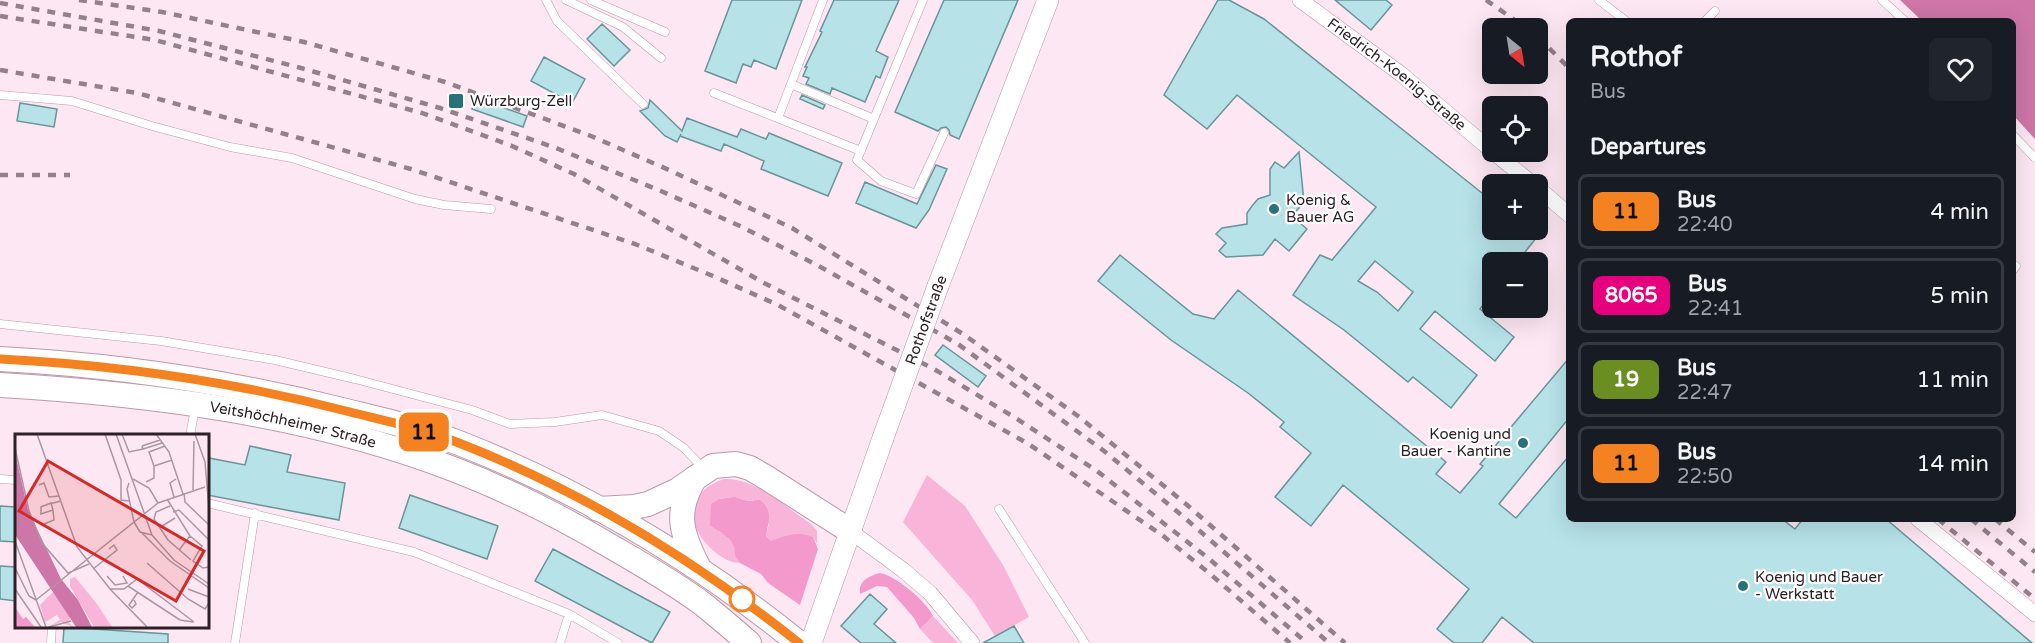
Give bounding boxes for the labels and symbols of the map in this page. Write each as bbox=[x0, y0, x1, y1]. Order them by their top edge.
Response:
street label: Friedrich-Koenig-Straße bbox=[1324, 14, 1470, 134]
north arrow bbox=[1482, 18, 1548, 84]
marker: Würzburg-Zell bbox=[447, 92, 465, 110]
place label: Würzburg-Zell bbox=[470, 92, 572, 110]
place label: Koenig & Bauer AG bbox=[1286, 191, 1354, 226]
marker: Koenig & Bauer AG bbox=[1267, 202, 1281, 216]
street label: Rothofstraße bbox=[901, 273, 951, 367]
street label: Veitshöchheimer Straße bbox=[208, 398, 378, 452]
line badge: 11 bbox=[397, 412, 451, 452]
place label: Koenig und Bauer - Kantine bbox=[1400, 425, 1511, 460]
inset map bbox=[15, 434, 208, 628]
marker: Koenig und Bauer - Kantine bbox=[1516, 436, 1530, 450]
place label: Koenig und Bauer - Werkstatt bbox=[1755, 568, 1883, 603]
marker: Koenig und Bauer - Werkstatt bbox=[1736, 579, 1750, 593]
unlabelled marker bbox=[729, 586, 755, 612]

